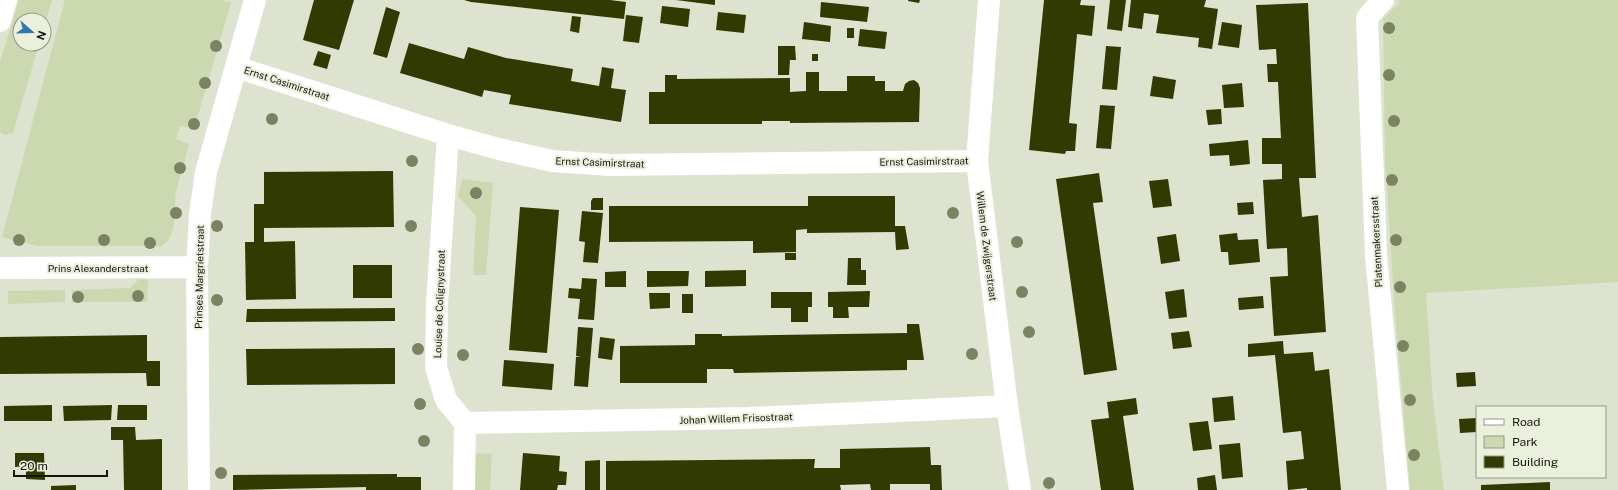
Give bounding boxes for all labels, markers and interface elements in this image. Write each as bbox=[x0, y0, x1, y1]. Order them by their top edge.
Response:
north arrow bbox=[12, 12, 52, 52]
text: N bbox=[34, 29, 49, 42]
street label: Ernst Casimirstraat bbox=[243, 64, 331, 103]
street label: Ernst Casimirstraat bbox=[555, 154, 645, 170]
street label: Ernst Casimirstraat bbox=[879, 154, 969, 168]
street label: Willem de Zwijgerstraat bbox=[974, 191, 1000, 302]
street label: Platenmakersstraat bbox=[1368, 196, 1384, 288]
street label: Prinses Margrietstraat bbox=[192, 225, 206, 329]
street label: Louise de Colignystraat bbox=[431, 249, 447, 359]
street label: Prins Alexanderstraat bbox=[48, 262, 148, 274]
legend bbox=[1476, 406, 1606, 478]
street label: Johan Willem Frisostraat bbox=[679, 410, 793, 426]
text: Road bbox=[1512, 415, 1540, 429]
text: Park bbox=[1512, 435, 1538, 449]
scale bar bbox=[14, 452, 107, 478]
text: Building bbox=[1512, 455, 1558, 469]
text: 20 m bbox=[20, 459, 48, 473]

